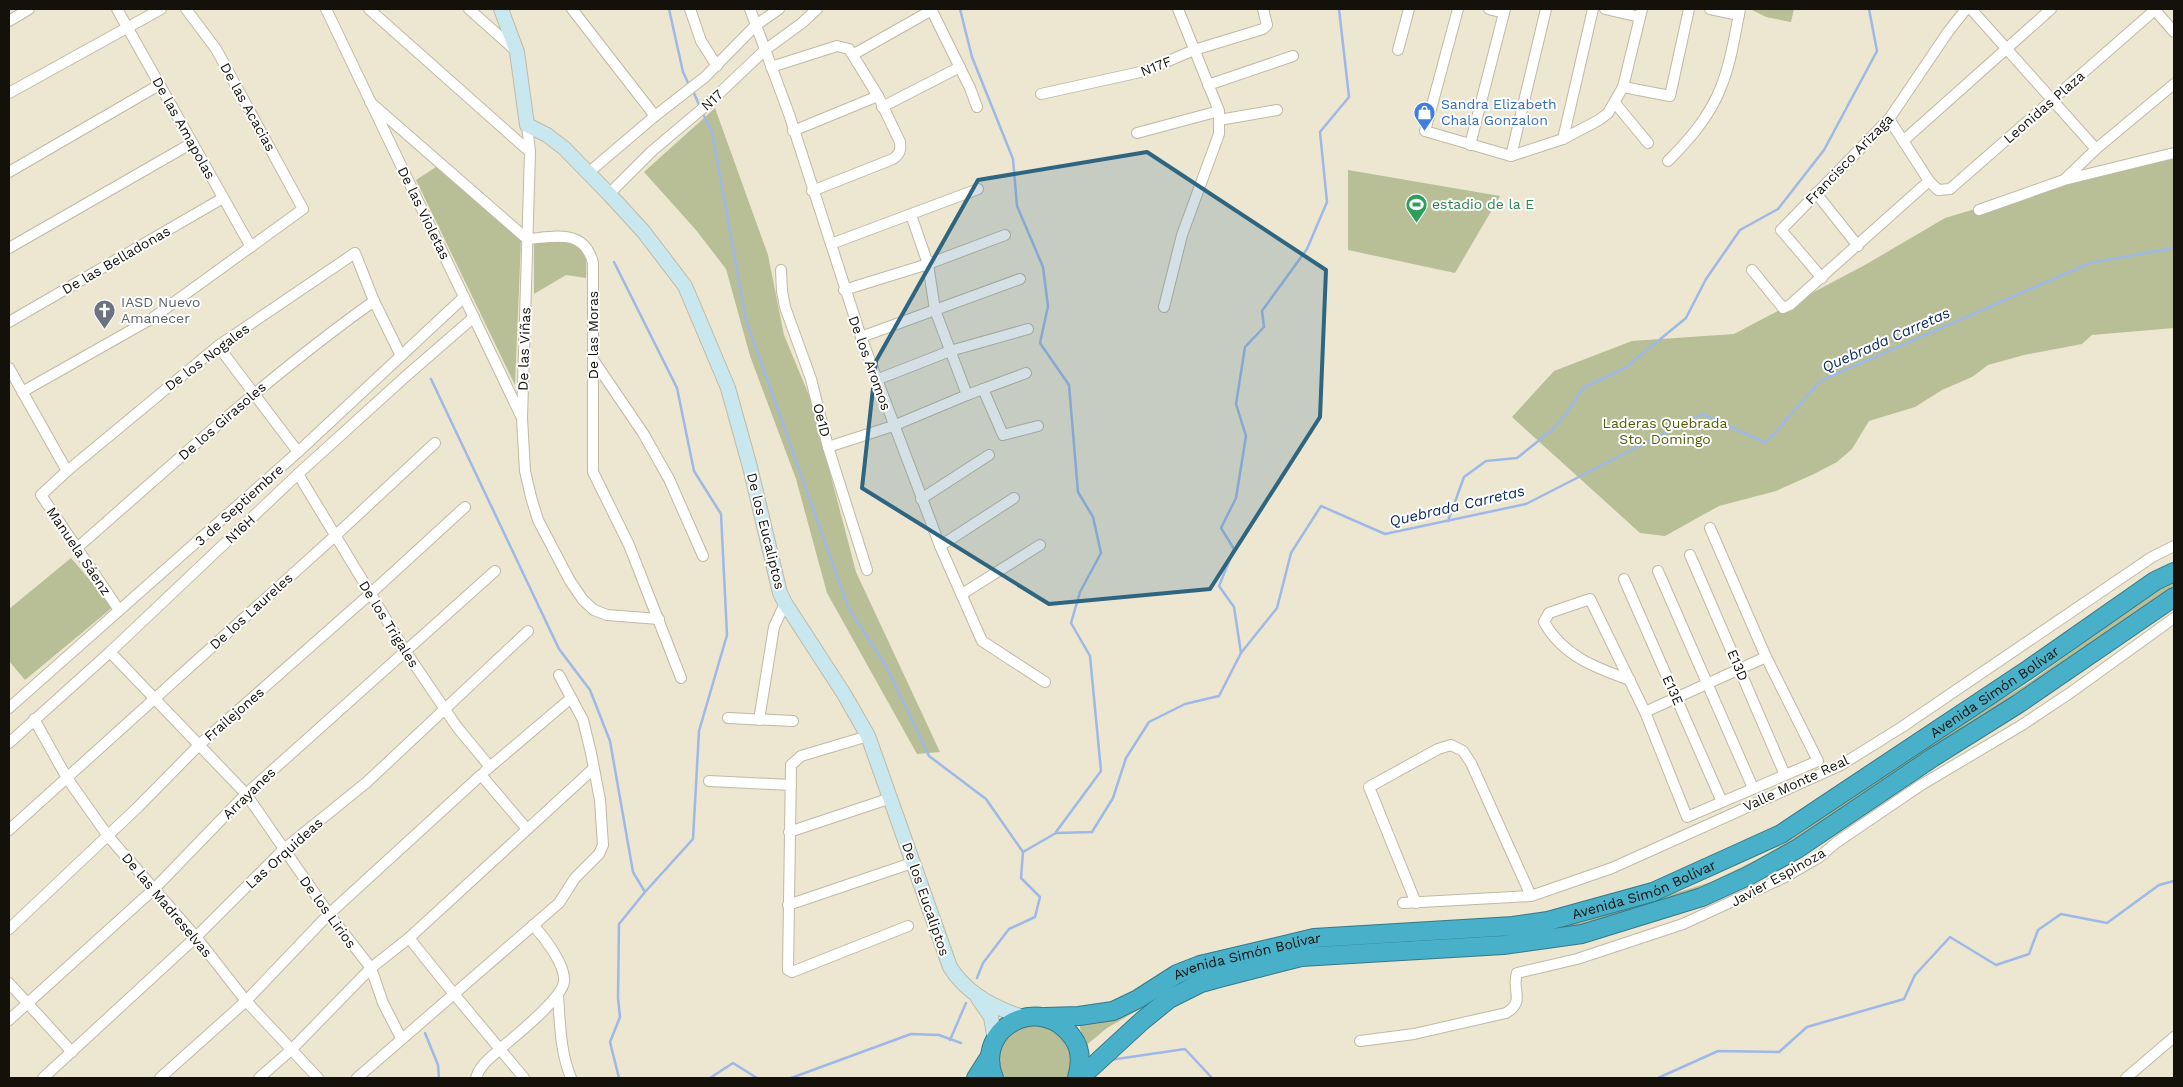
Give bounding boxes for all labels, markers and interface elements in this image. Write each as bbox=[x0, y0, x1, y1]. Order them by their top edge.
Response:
street label: N17F bbox=[1138, 53, 1174, 79]
street label: De las Acacias bbox=[217, 60, 279, 154]
street label: Leonidas Plaza bbox=[2000, 67, 2088, 147]
street label: De las Amapolas bbox=[149, 74, 219, 182]
street label: N17 bbox=[698, 86, 726, 114]
place label: Sandra Elizabeth Chala Gonzalon bbox=[1441, 96, 1557, 128]
shop icon: Sandra Elizabeth Chala Gonzalon bbox=[1413, 100, 1437, 131]
street label: Francisco Arizaga bbox=[1802, 111, 1896, 207]
street label: De las Violetas bbox=[395, 164, 453, 262]
sports icon: estadio de la E bbox=[1404, 192, 1428, 223]
place label: estadio de la E bbox=[1432, 196, 1534, 212]
street label: De las Belladonas bbox=[59, 223, 173, 297]
street label: De las Moras bbox=[585, 291, 601, 379]
place label: IASD Nuevo Amanecer bbox=[121, 294, 200, 326]
church icon: IASD Nuevo Amanecer bbox=[93, 298, 117, 329]
water label: Quebrada Carretas bbox=[1819, 304, 1953, 376]
street label: De las Viñas bbox=[515, 307, 533, 391]
street label: De los Aromos bbox=[845, 314, 895, 412]
street label: De los Nogales bbox=[162, 320, 252, 394]
street label: De los Girasoles bbox=[175, 379, 269, 463]
street label: Oe1D bbox=[810, 402, 834, 438]
park label: Laderas Quebrada Sto. Domingo bbox=[1603, 415, 1727, 447]
street label: 3 de Septiembre bbox=[191, 461, 287, 549]
street label: De los Eucaliptos bbox=[744, 471, 788, 591]
water label: Quebrada Carretas bbox=[1388, 482, 1527, 530]
street label: Manuela Sáenz bbox=[44, 504, 114, 598]
street label: N16H bbox=[222, 511, 258, 547]
street label: De los Laureles bbox=[206, 570, 296, 652]
street label: De los Trigales bbox=[356, 578, 422, 670]
street label: Avenida Simón Bolívar bbox=[1927, 642, 2062, 741]
street label: E13D bbox=[1724, 647, 1752, 683]
street label: E13E bbox=[1659, 672, 1687, 708]
street label: Frailejones bbox=[201, 684, 267, 744]
street label: Valle Monte Real bbox=[1741, 751, 1852, 814]
street label: Arrayanes bbox=[219, 764, 279, 822]
street label: Las Orquideas bbox=[242, 814, 326, 892]
street label: De los Eucaliptos bbox=[899, 840, 953, 958]
street label: Javier Espinoza bbox=[1728, 844, 1828, 910]
street label: De las Madreselvas bbox=[119, 850, 215, 960]
street label: Avenida Simón Bolívar bbox=[1570, 857, 1719, 922]
street label: De los Lirios bbox=[297, 873, 359, 951]
street label: Avenida Simón Bolívar bbox=[1171, 930, 1321, 983]

